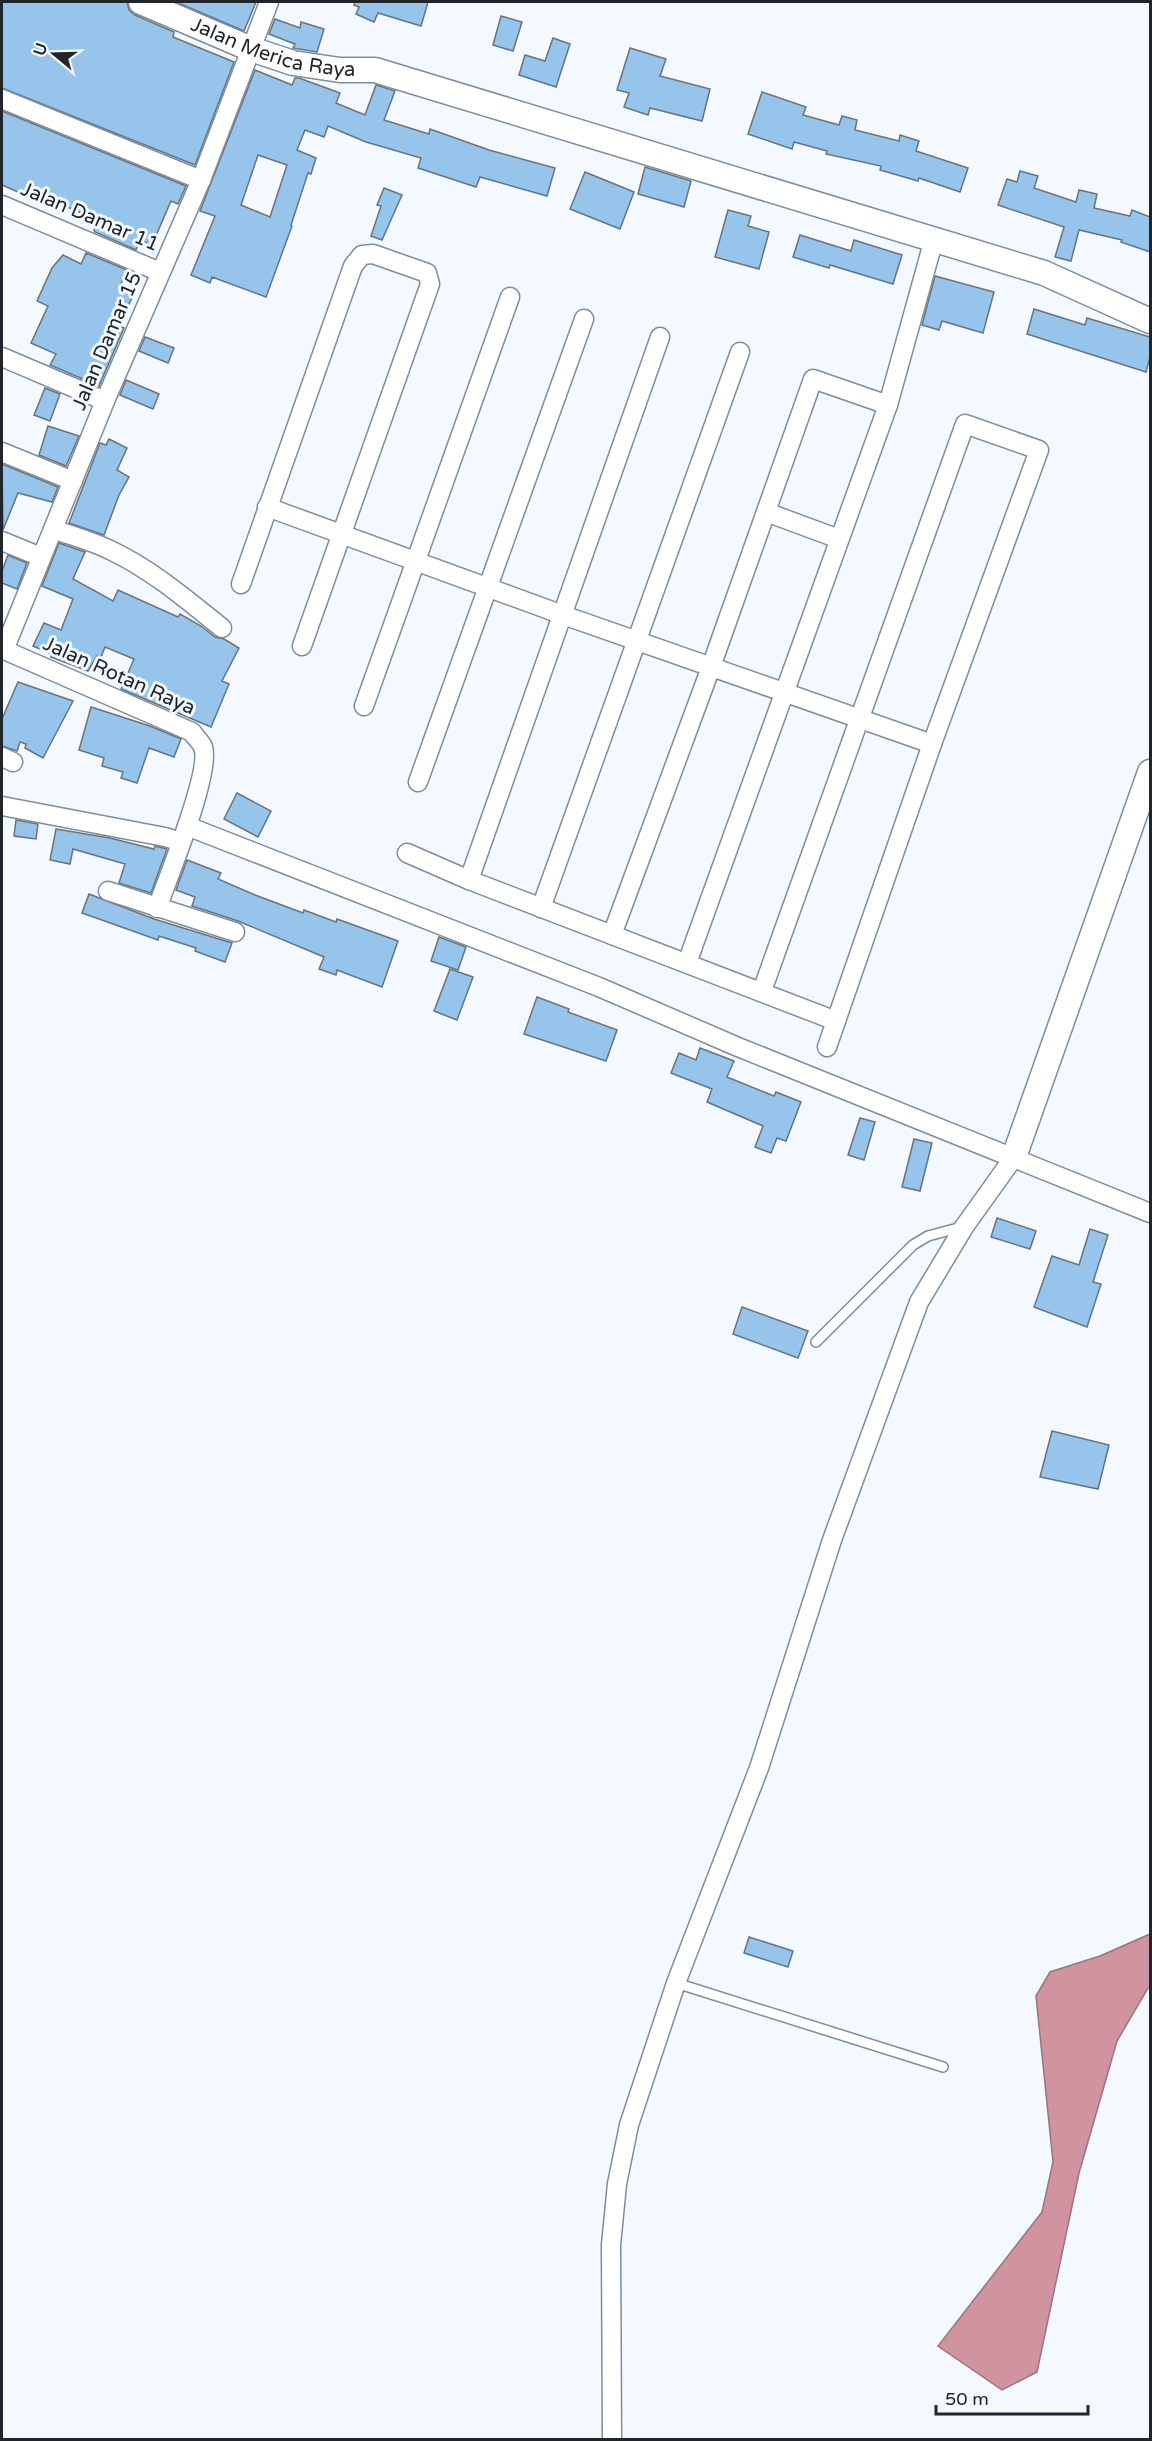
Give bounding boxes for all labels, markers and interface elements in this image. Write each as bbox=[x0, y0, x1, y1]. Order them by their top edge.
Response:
street label: Jalan Merica Raya bbox=[187, 13, 355, 83]
north arrow bbox=[24, 24, 84, 84]
text: U bbox=[29, 40, 52, 58]
street label: Jalan Damar 11 bbox=[17, 177, 163, 257]
street label: Jalan Damar 15 bbox=[67, 268, 147, 414]
street label: Jalan Rotan Raya bbox=[39, 632, 199, 720]
scale bar bbox=[936, 2378, 1088, 2416]
text: 50 m bbox=[945, 2388, 989, 2410]

